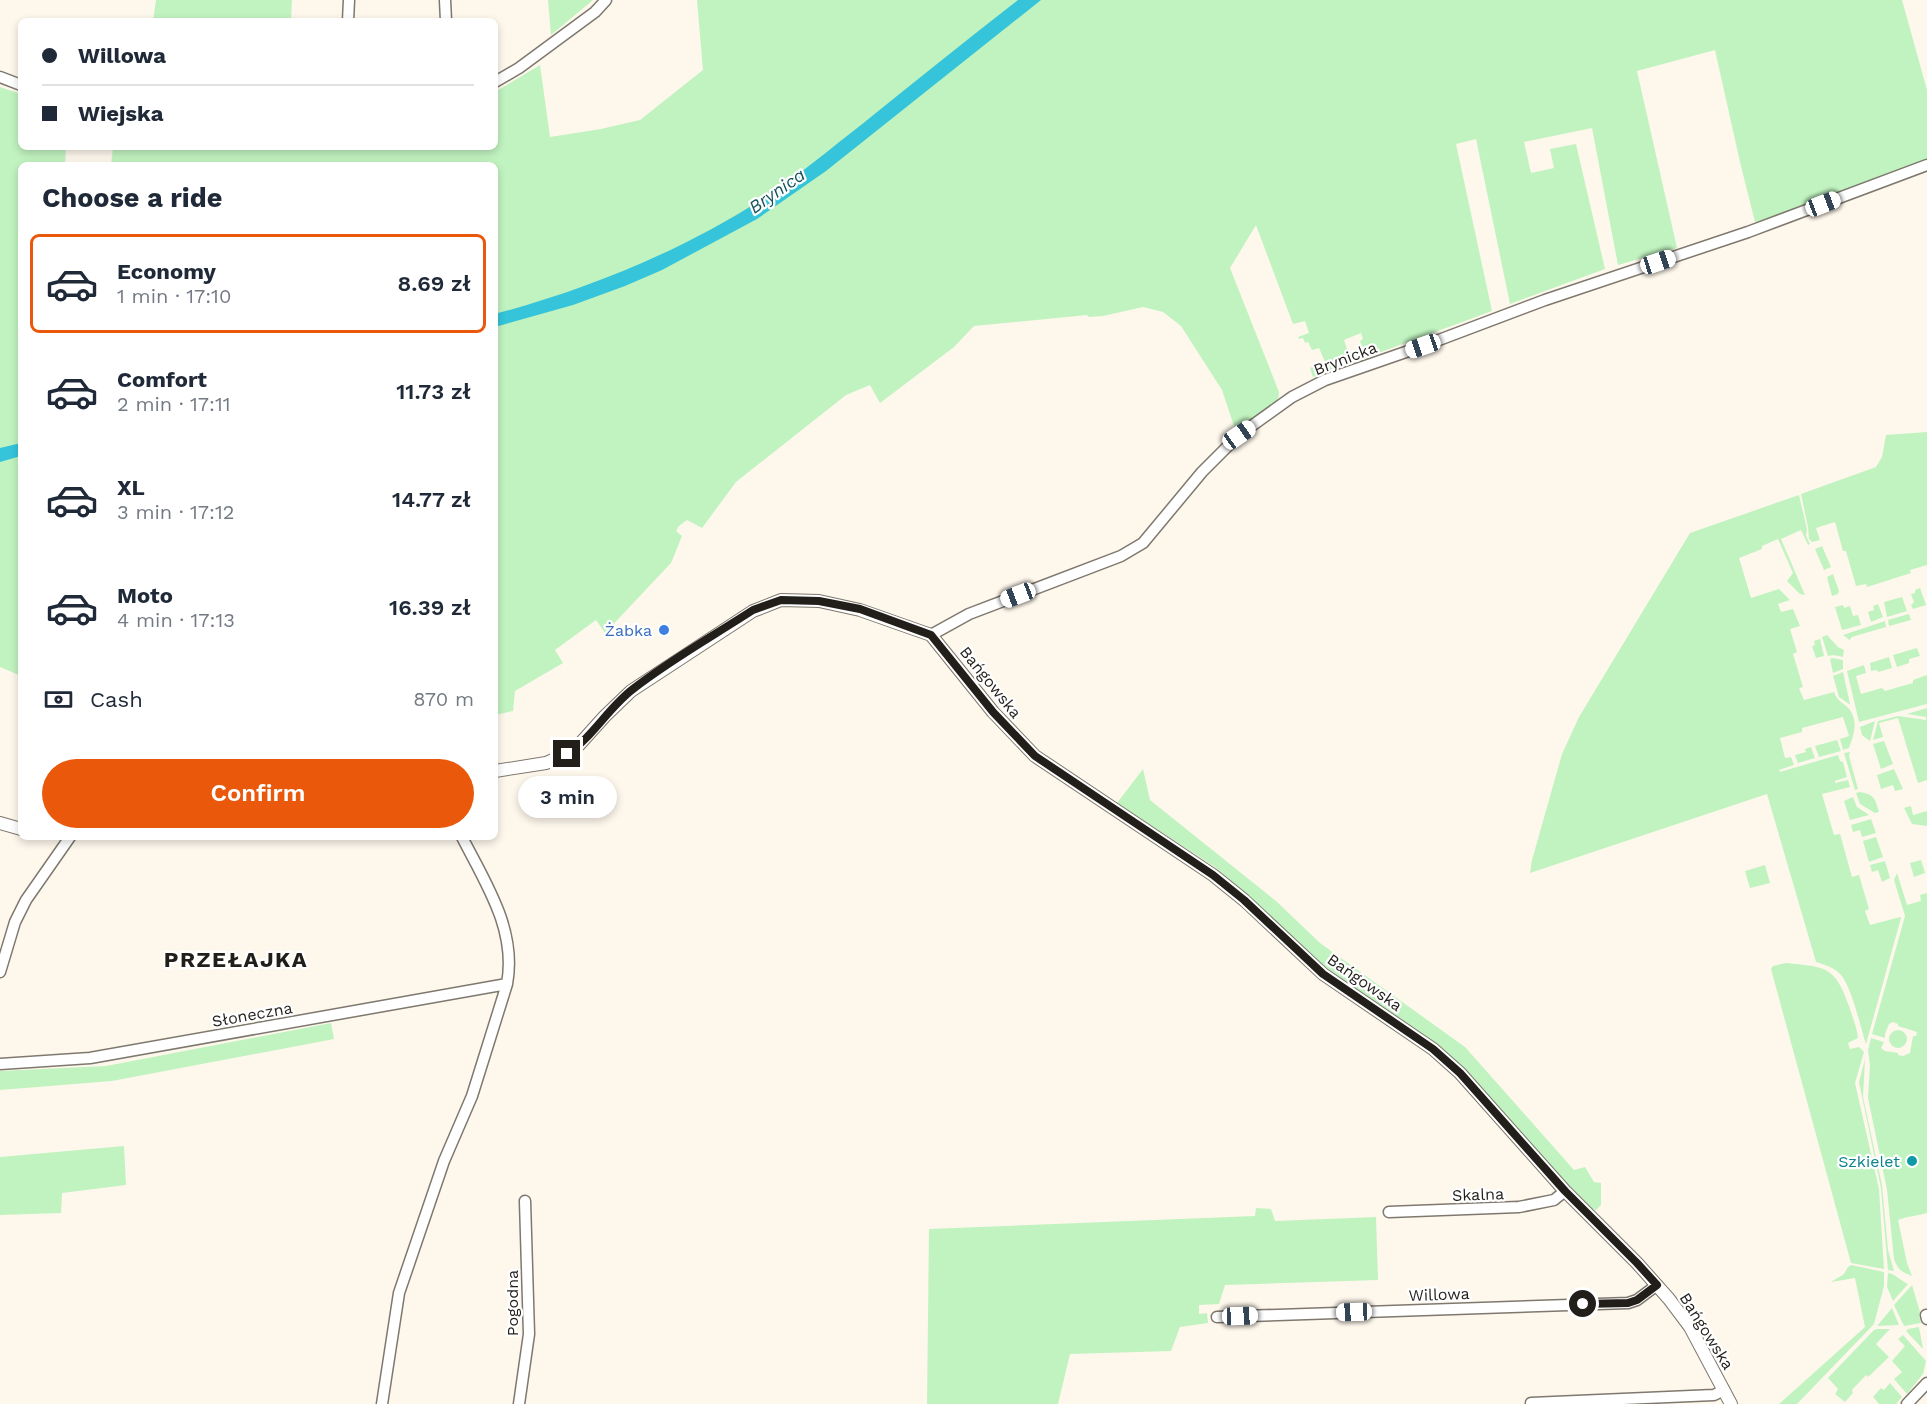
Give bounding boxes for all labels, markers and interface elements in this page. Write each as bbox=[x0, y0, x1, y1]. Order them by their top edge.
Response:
text: Willowa bbox=[78, 43, 166, 68]
text: Wiejska bbox=[78, 101, 163, 126]
water label: Brynica bbox=[745, 164, 809, 217]
text: Choose a ride bbox=[42, 182, 222, 214]
car bbox=[1803, 189, 1843, 219]
car bbox=[1638, 248, 1678, 276]
icon: car bbox=[45, 257, 99, 311]
text: Economy bbox=[117, 259, 216, 284]
text: 8.69 zł bbox=[398, 271, 471, 296]
text: 1 min · 17:10 bbox=[117, 284, 231, 308]
car bbox=[1403, 332, 1443, 360]
street label: Brynicka bbox=[1311, 338, 1380, 379]
icon: car bbox=[45, 365, 99, 419]
text: Comfort bbox=[117, 367, 207, 392]
text: 11.73 zł bbox=[396, 379, 471, 404]
text: 2 min · 17:11 bbox=[117, 392, 231, 416]
car bbox=[1219, 417, 1259, 453]
icon: car bbox=[45, 473, 99, 527]
text: XL bbox=[117, 475, 145, 500]
text: 14.77 zł bbox=[392, 487, 471, 512]
text: 3 min · 17:12 bbox=[117, 500, 234, 524]
car bbox=[998, 580, 1038, 610]
icon: car bbox=[45, 581, 99, 635]
text: Moto bbox=[117, 583, 173, 608]
text: 16.39 zł bbox=[389, 595, 471, 620]
text: 4 min · 17:13 bbox=[117, 608, 235, 632]
place label: Żabka bbox=[605, 621, 652, 640]
marker: Żabka bbox=[657, 623, 671, 637]
street label: Bańgowska bbox=[956, 643, 1025, 722]
icon: cash bbox=[42, 683, 75, 716]
text: Cash bbox=[90, 687, 143, 712]
text: 870 m bbox=[413, 687, 474, 711]
route end bbox=[553, 740, 580, 767]
button: Confirm bbox=[42, 759, 474, 828]
callout: 3 min bbox=[518, 775, 616, 817]
text: 3 min bbox=[540, 785, 595, 809]
district label: PRZEŁAJKA bbox=[164, 947, 308, 972]
street label: Bańgowska bbox=[1324, 950, 1406, 1015]
street label: Słoneczna bbox=[210, 998, 294, 1031]
place label: Szkielet bbox=[1838, 1152, 1900, 1171]
marker: Szkielet bbox=[1905, 1154, 1919, 1168]
street label: Skalna bbox=[1452, 1184, 1504, 1205]
street label: Pogodna bbox=[503, 1270, 522, 1336]
street label: Willowa bbox=[1408, 1284, 1470, 1305]
street label: Bańgowska bbox=[1676, 1289, 1738, 1373]
route start bbox=[1569, 1290, 1596, 1317]
car bbox=[1336, 1302, 1372, 1322]
car bbox=[1222, 1306, 1258, 1326]

